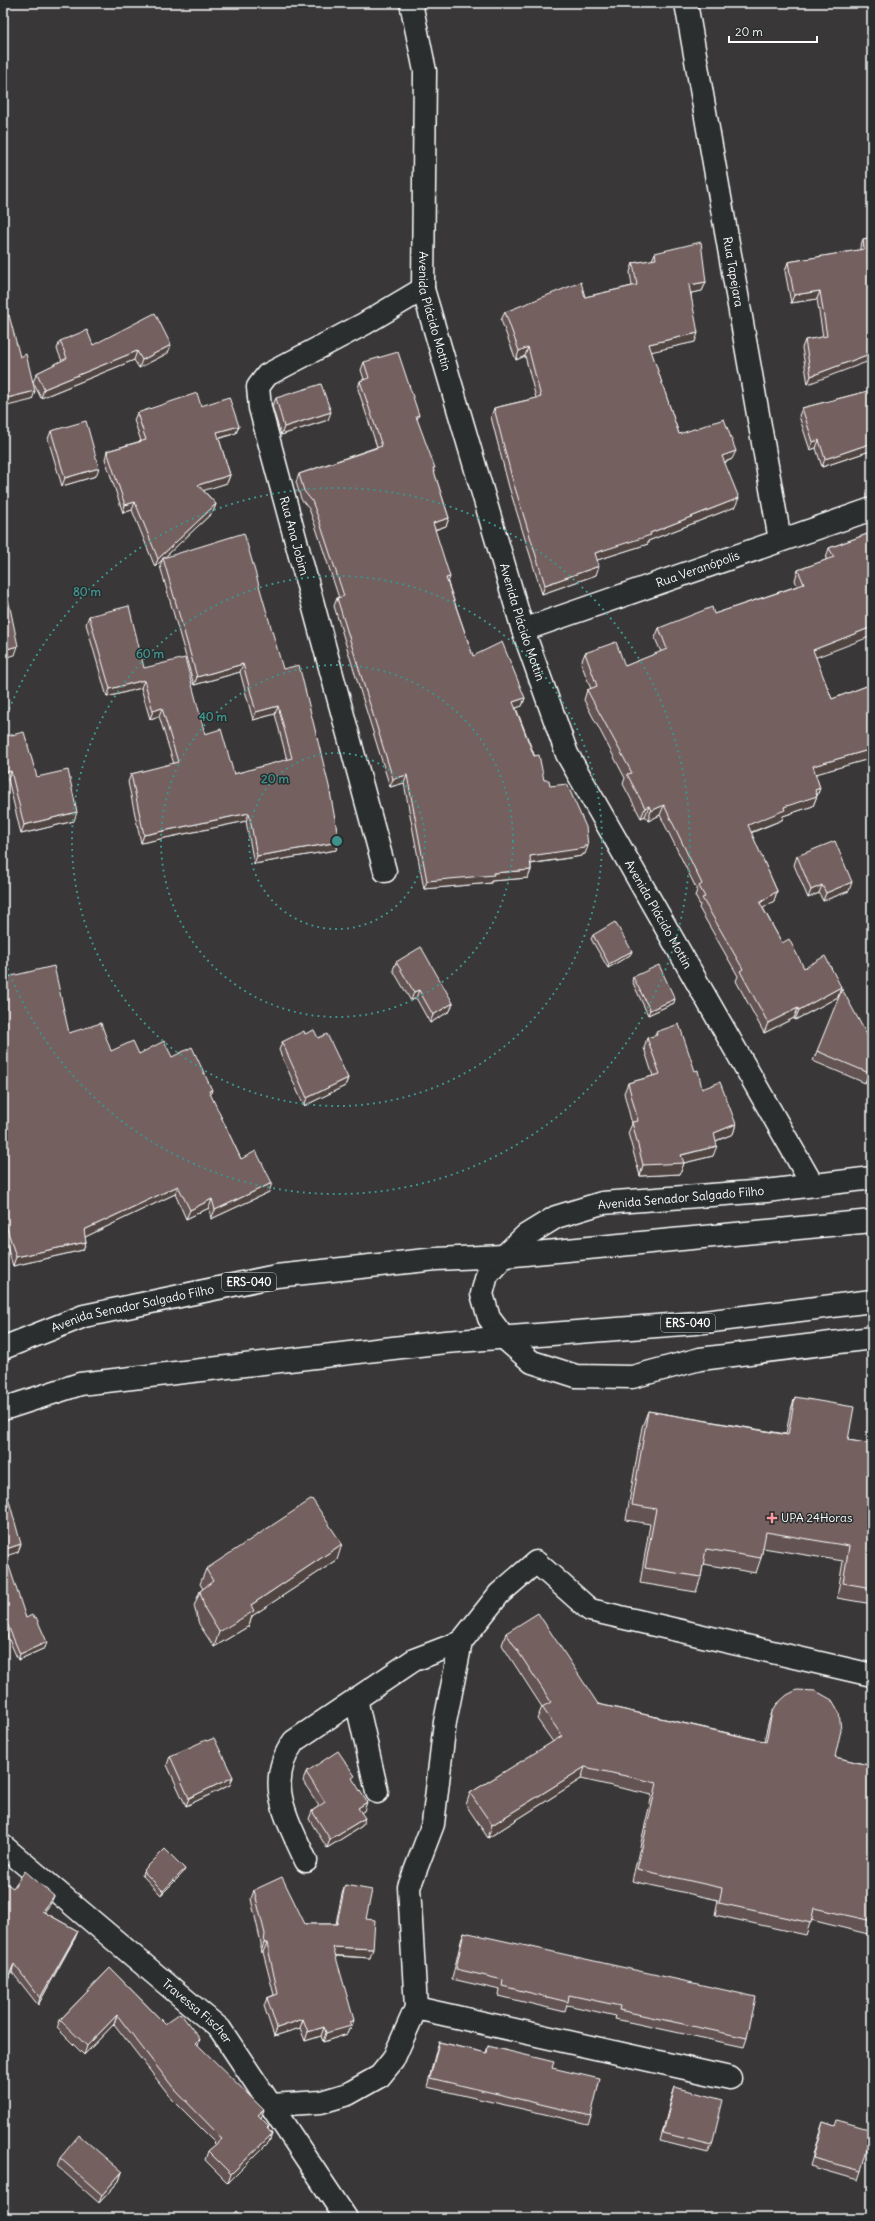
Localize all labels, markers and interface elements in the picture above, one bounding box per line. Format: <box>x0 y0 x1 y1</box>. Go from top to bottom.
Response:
scale bar <box>729 18 817 44</box>
text: 20 m <box>735 24 763 39</box>
street label: Rua Tapejara <box>720 236 747 308</box>
street label: Avenida Plácido Mottin <box>416 251 455 372</box>
street label: Rua Ana Jobim <box>277 495 312 578</box>
street label: Rua Veranópolis <box>654 547 741 590</box>
street label: Avenida Plácido Mottin <box>497 561 548 683</box>
text: 80 m <box>73 584 102 599</box>
text: 60 m <box>136 646 165 661</box>
text: 40 m <box>199 709 228 724</box>
text: 20 m <box>261 771 289 786</box>
centre of rings <box>330 834 344 848</box>
street label: Avenida Plácido Mottin <box>622 857 696 971</box>
street label: Avenida Senador Salgado Filho <box>597 1183 765 1212</box>
road number: ERS-040 <box>222 1273 276 1291</box>
street label: Avenida Senador Salgado Filho <box>49 1281 215 1335</box>
road number: ERS-040 <box>661 1314 715 1332</box>
place label: UPA 24Horas <box>781 1510 852 1525</box>
marker: UPA 24Horas <box>766 1512 778 1524</box>
street label: Travessa Fischer <box>159 1975 236 2046</box>

